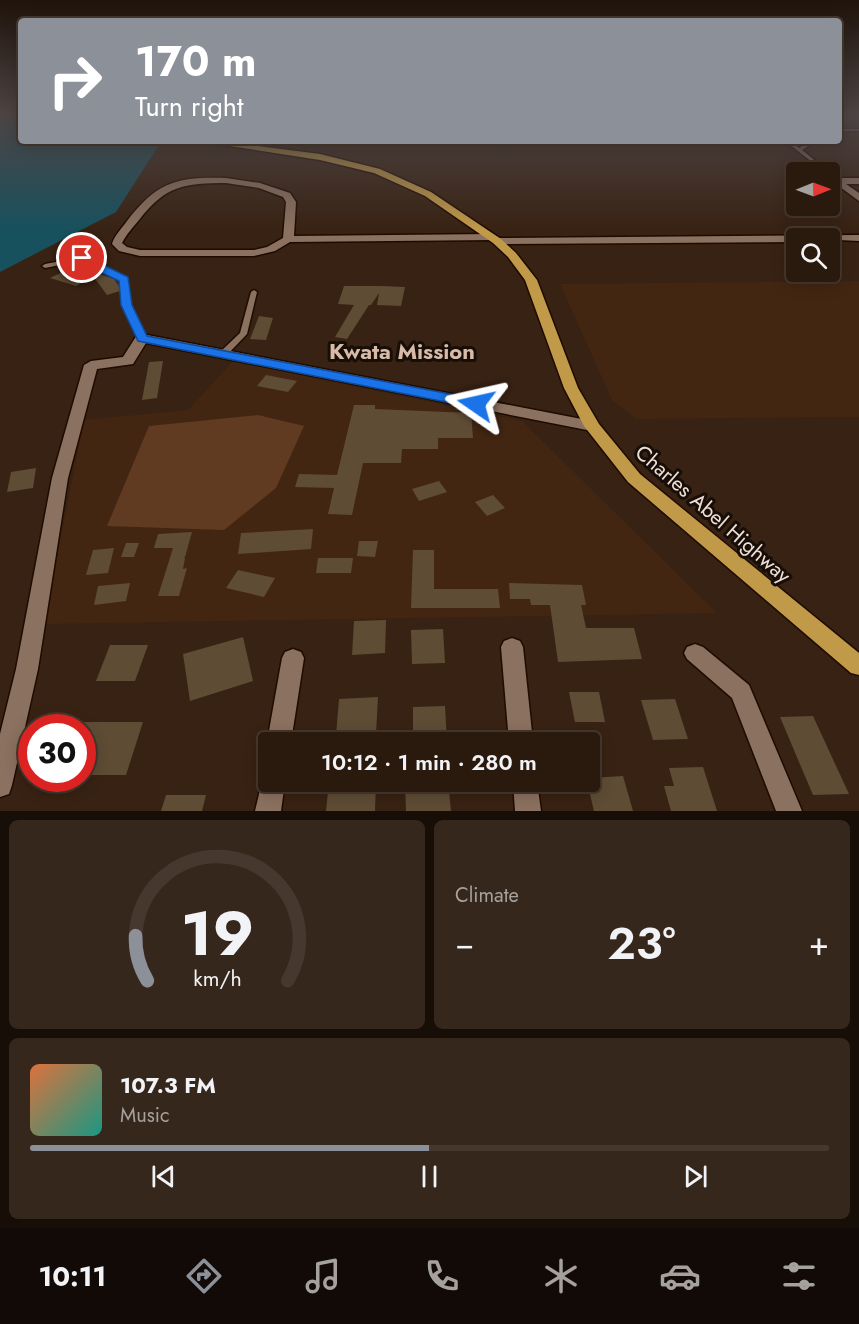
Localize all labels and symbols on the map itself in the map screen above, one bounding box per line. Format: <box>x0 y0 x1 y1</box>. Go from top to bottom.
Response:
north arrow <box>786 162 840 216</box>
pin <box>56 232 107 283</box>
district label: Kwata Mission <box>329 335 475 367</box>
position arrow <box>444 372 508 436</box>
street label: Charles Abel Highway <box>629 438 798 591</box>
speed limit sign: 30 <box>18 714 96 792</box>

